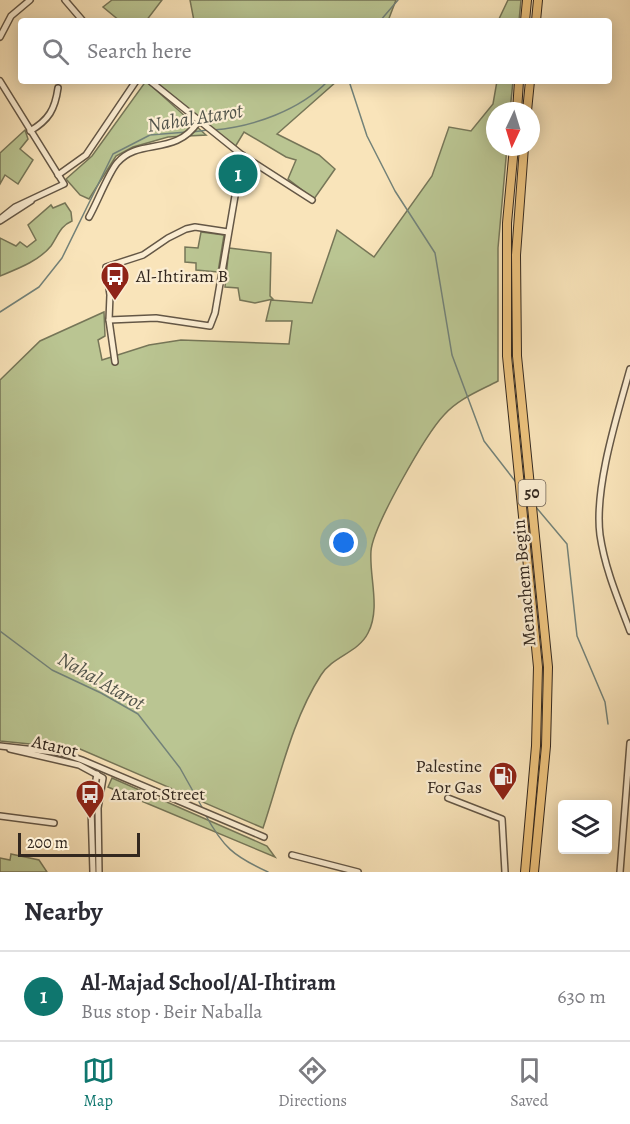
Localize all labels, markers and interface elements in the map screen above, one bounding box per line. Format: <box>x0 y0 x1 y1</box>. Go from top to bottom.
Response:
search box <box>18 18 612 84</box>
icon: search <box>39 35 72 68</box>
text: Search here <box>87 36 192 66</box>
water label: Nahal Atarot <box>145 97 246 139</box>
north arrow <box>486 102 540 156</box>
pin: 1 <box>218 152 258 196</box>
bus stop icon: Al-Ihtiram B <box>99 260 131 302</box>
place label: Al-Ihtiram B <box>135 264 228 288</box>
road number: 50 <box>518 480 546 506</box>
street label: Menachem Begin <box>506 518 542 648</box>
your location <box>329 528 358 557</box>
water label: Nahal Atarot <box>53 645 150 717</box>
street label: Atarot <box>29 729 80 763</box>
place label: Palestine For Gas <box>415 754 482 799</box>
fuel station icon: Palestine For Gas <box>487 760 519 802</box>
bus stop icon: Atarot Street <box>74 778 106 820</box>
place label: Atarot Street <box>110 782 205 806</box>
map controls <box>558 800 612 854</box>
button: layers <box>558 800 612 854</box>
scale bar <box>18 830 140 858</box>
text: 200 m <box>27 832 68 854</box>
text: Nearby <box>24 894 103 929</box>
text: Al-Majad School/Al-Ihtiram <box>81 968 336 998</box>
text: 1 <box>40 983 47 1010</box>
text: 630 m <box>557 983 606 1010</box>
text: Bus stop · Beir Naballa <box>81 998 263 1025</box>
tab: Map <box>82 1054 115 1112</box>
tab: Directions <box>278 1054 347 1112</box>
tab: Saved <box>510 1054 548 1112</box>

